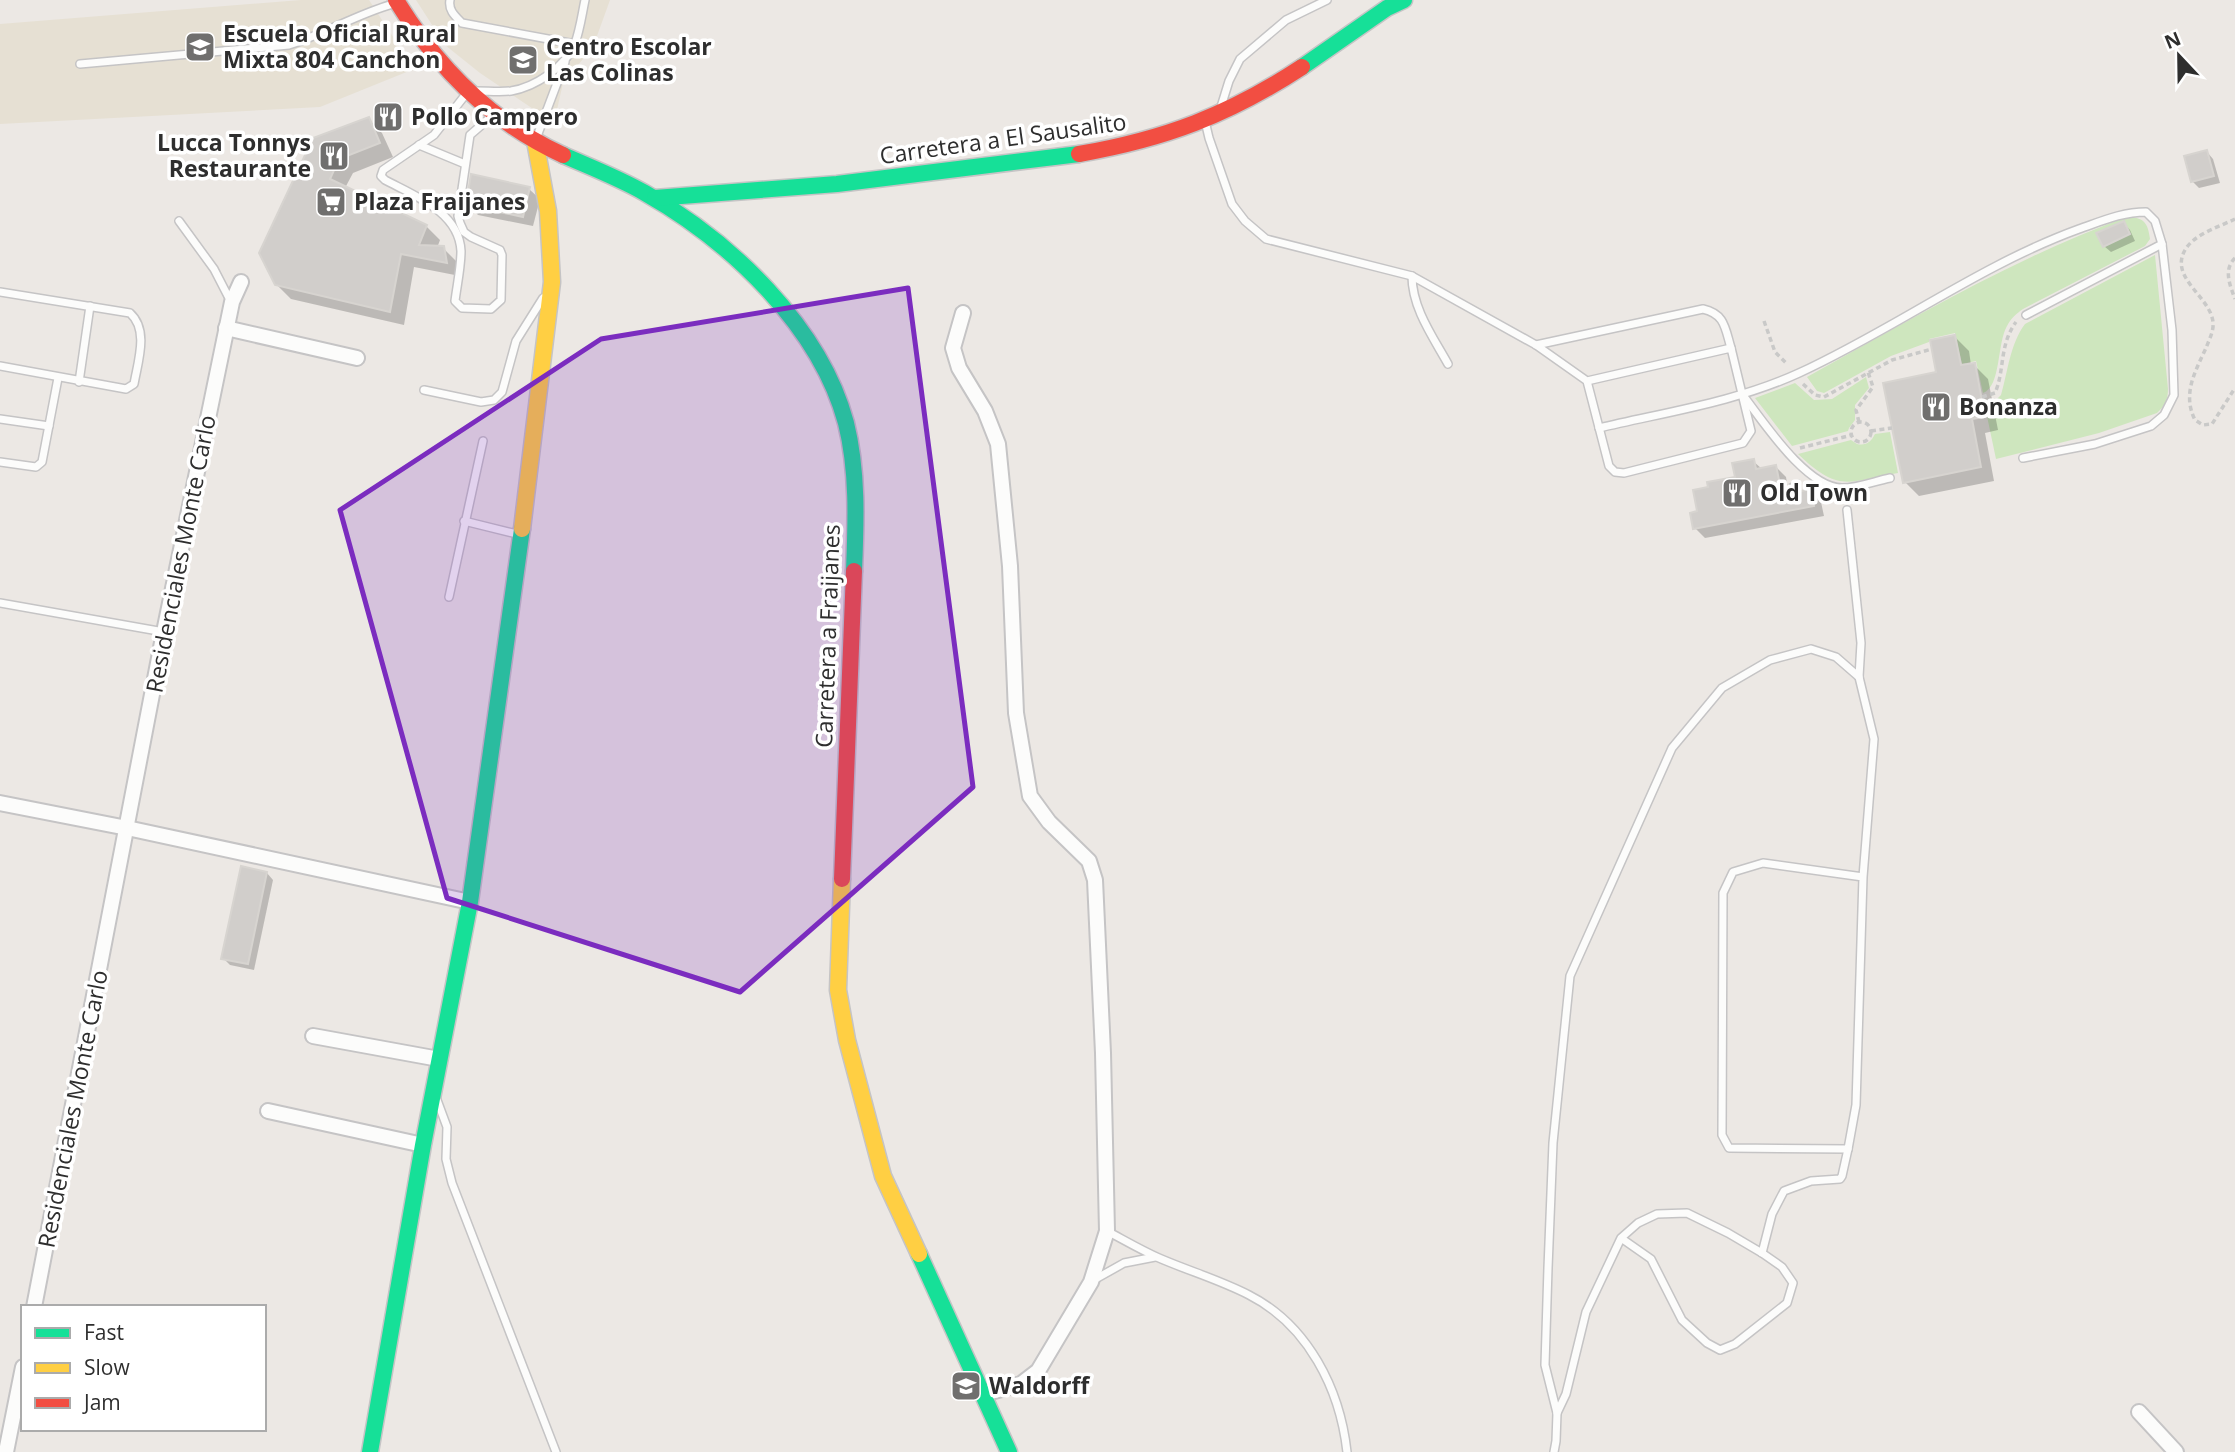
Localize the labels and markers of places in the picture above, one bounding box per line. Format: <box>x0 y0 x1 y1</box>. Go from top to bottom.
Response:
place label: Escuela Oficial Rural Mixta 804 Canchon <box>223 17 456 75</box>
school or university icon: Escuela Oficial Rural Mixta 804 Canchon <box>183 30 217 64</box>
place label: Centro Escolar Las Colinas <box>546 30 712 88</box>
school or university icon: Centro Escolar Las Colinas <box>506 43 540 77</box>
restaurant icon: Pollo Campero <box>371 100 405 134</box>
place label: Pollo Campero <box>411 100 578 132</box>
place label: Lucca Tonnys Restaurante <box>157 126 311 184</box>
restaurant icon: Lucca Tonnys Restaurante <box>317 139 351 173</box>
supermarket icon: Plaza Fraijanes <box>314 185 348 219</box>
place label: Plaza Fraijanes <box>354 185 525 217</box>
restaurant icon: Bonanza <box>1919 390 1953 424</box>
place label: Bonanza <box>1959 390 2058 422</box>
restaurant icon: Old Town <box>1720 476 1754 510</box>
place label: Old Town <box>1760 476 1868 508</box>
school or university icon: Waldorff <box>949 1369 983 1403</box>
place label: Waldorff <box>989 1369 1090 1401</box>

